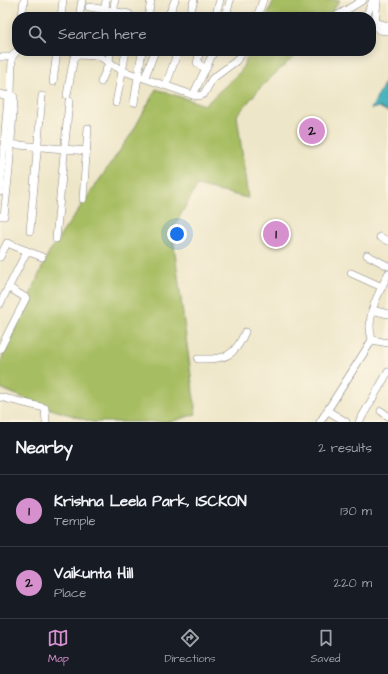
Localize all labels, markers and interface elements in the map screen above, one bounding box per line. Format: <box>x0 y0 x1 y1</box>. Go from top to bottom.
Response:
search box <box>12 12 376 56</box>
icon: search <box>26 23 48 45</box>
text: Search here <box>58 24 147 45</box>
pin: 2 <box>299 116 325 146</box>
pin: 1 <box>263 219 289 249</box>
your location <box>167 224 187 244</box>
text: Nearby <box>16 436 73 460</box>
text: 2 results <box>318 439 372 457</box>
text: Krishna Leela Park, ISCKON <box>54 491 247 512</box>
text: 1 <box>28 502 30 520</box>
text: 130 m <box>340 502 372 520</box>
text: Temple <box>54 512 96 530</box>
text: Vaikunta Hill <box>54 563 133 584</box>
text: 2 <box>25 574 33 592</box>
text: 220 m <box>334 574 372 592</box>
text: Place <box>54 584 86 602</box>
tab: Map <box>47 627 69 666</box>
tab: Directions <box>164 627 216 666</box>
tab: Saved <box>311 627 341 666</box>

